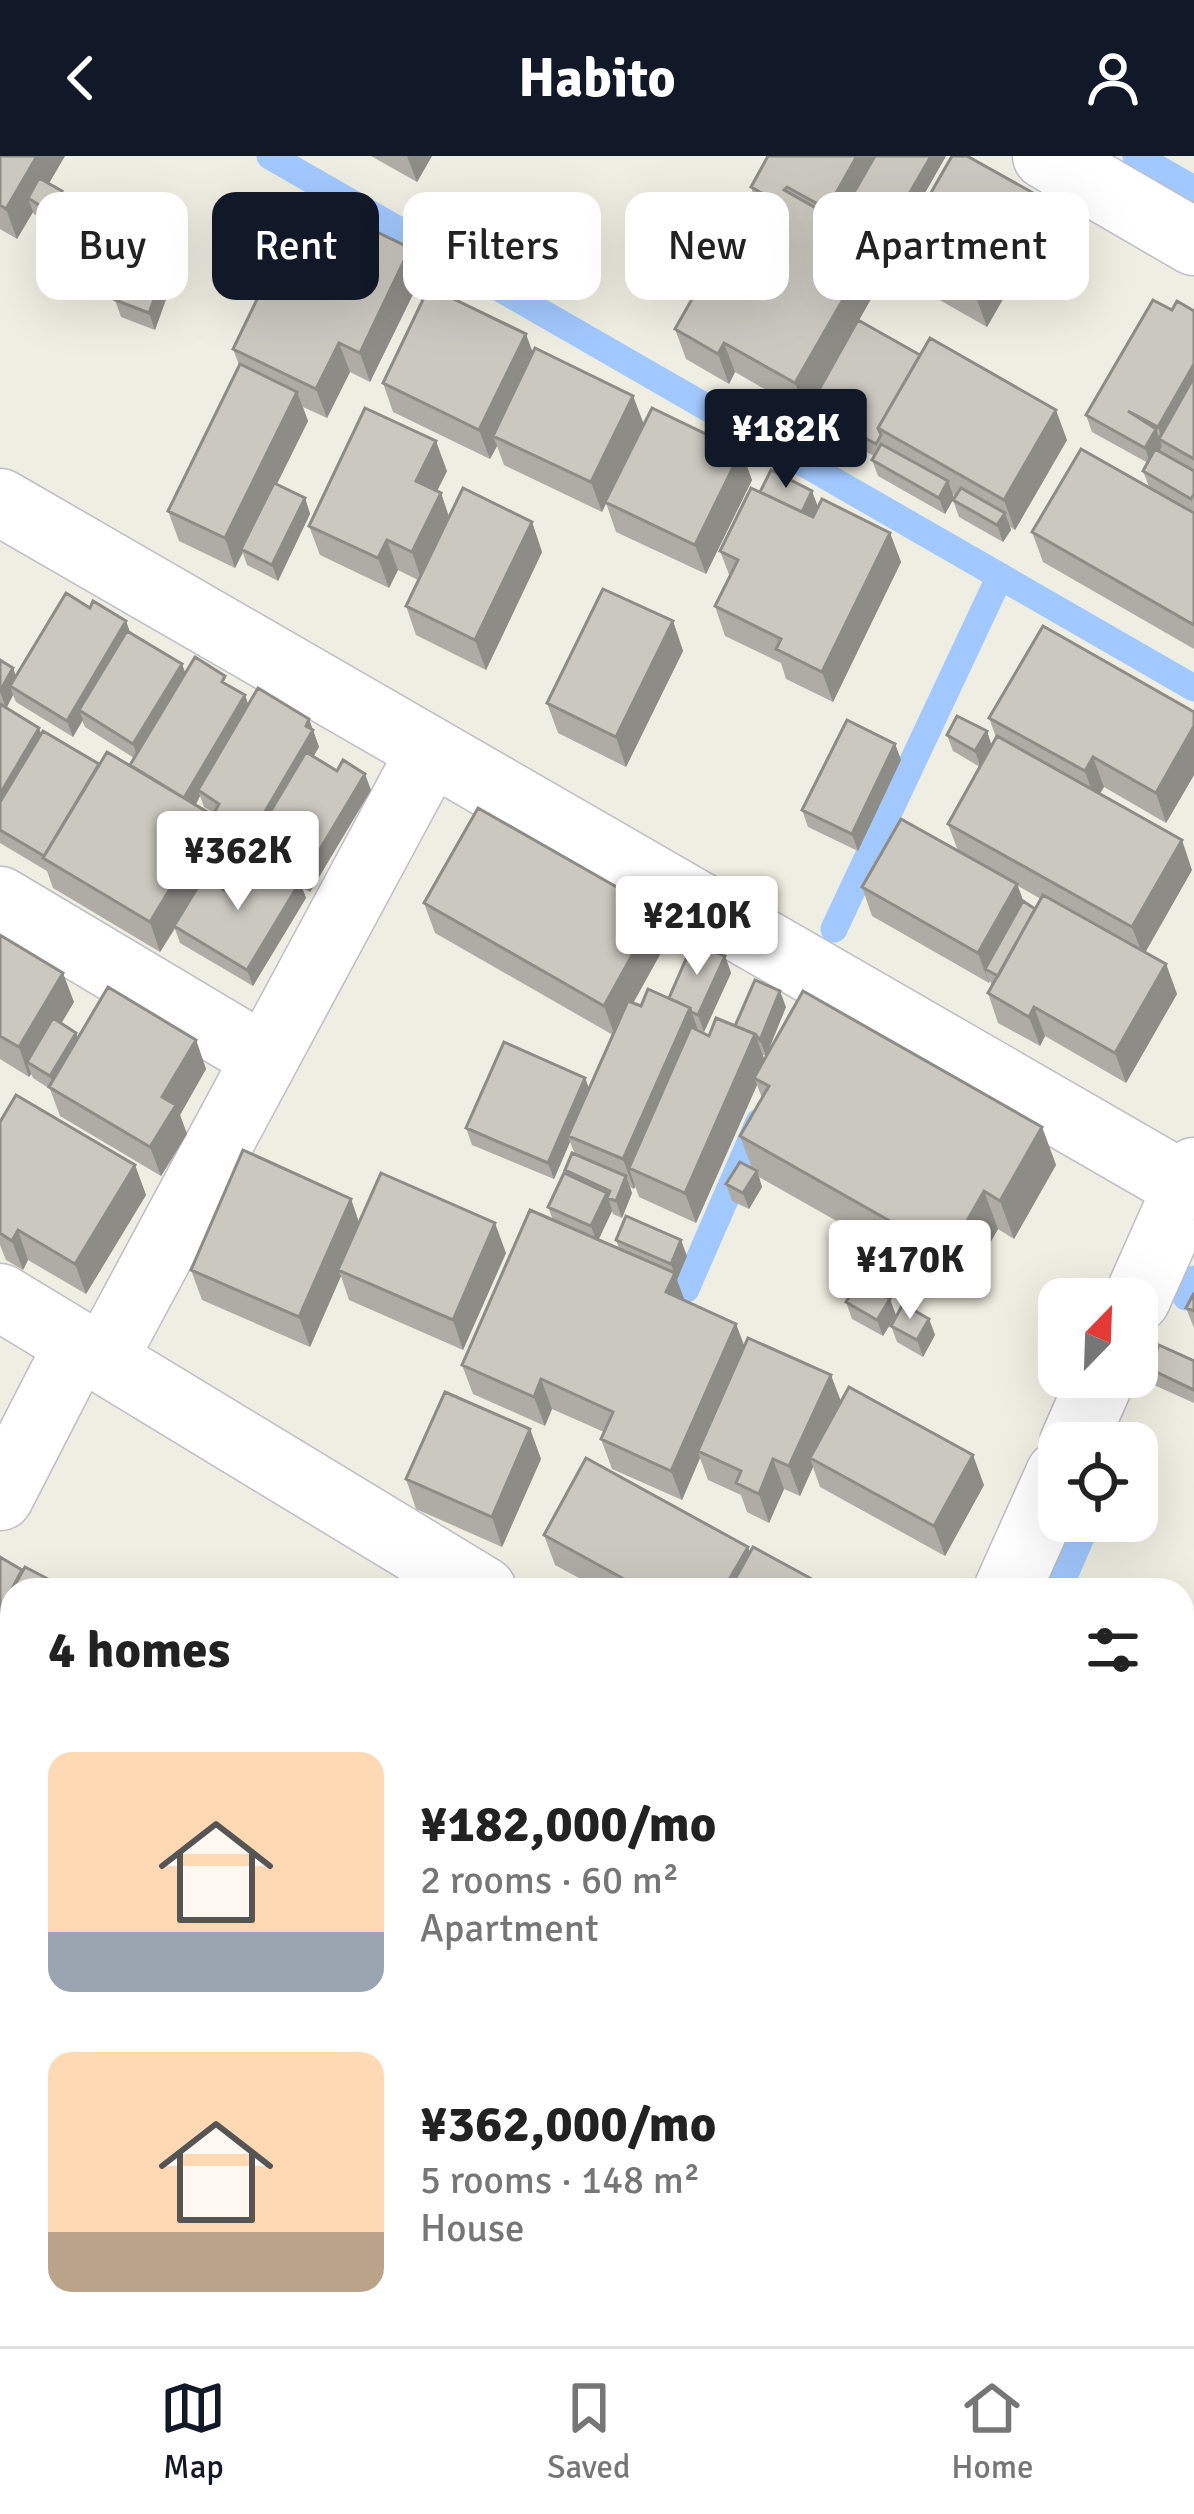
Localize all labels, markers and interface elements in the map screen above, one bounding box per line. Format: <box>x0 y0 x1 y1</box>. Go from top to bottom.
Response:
icon: back <box>48 45 114 111</box>
text: Habito <box>518 45 676 112</box>
icon: person <box>1080 45 1146 111</box>
chip: Buy <box>36 192 188 300</box>
chip: Rent <box>212 192 379 300</box>
chip: Filters <box>403 192 601 300</box>
chip: New <box>625 192 789 300</box>
chip: Apartment <box>813 192 1089 300</box>
pin: ¥182K <box>702 389 870 491</box>
text: ¥182K <box>732 404 840 452</box>
pin: ¥362K <box>154 811 322 913</box>
text: ¥362K <box>184 826 292 874</box>
pin: ¥210K <box>613 876 781 978</box>
text: ¥210K <box>643 891 751 939</box>
pin: ¥170K <box>826 1220 994 1322</box>
text: ¥170K <box>856 1235 964 1283</box>
north arrow <box>1038 1278 1158 1398</box>
map controls <box>1038 1278 1158 1542</box>
button: locate <box>1038 1422 1158 1542</box>
icon: filters <box>1080 1617 1146 1683</box>
text: 4 homes <box>48 1619 230 1682</box>
text: ¥182,000/mo <box>420 1793 716 1856</box>
icon: home <box>144 1800 288 1944</box>
text: 2 rooms · 60 m² <box>420 1856 679 1904</box>
text: Apartment <box>420 1904 599 1952</box>
text: ¥362,000/mo <box>420 2093 716 2156</box>
icon: home <box>144 2100 288 2244</box>
text: 5 rooms · 148 m² <box>420 2156 700 2204</box>
text: House <box>420 2204 525 2252</box>
tab: Map <box>160 2375 226 2488</box>
tab: Saved <box>547 2375 630 2488</box>
tab: Home <box>951 2375 1034 2488</box>

